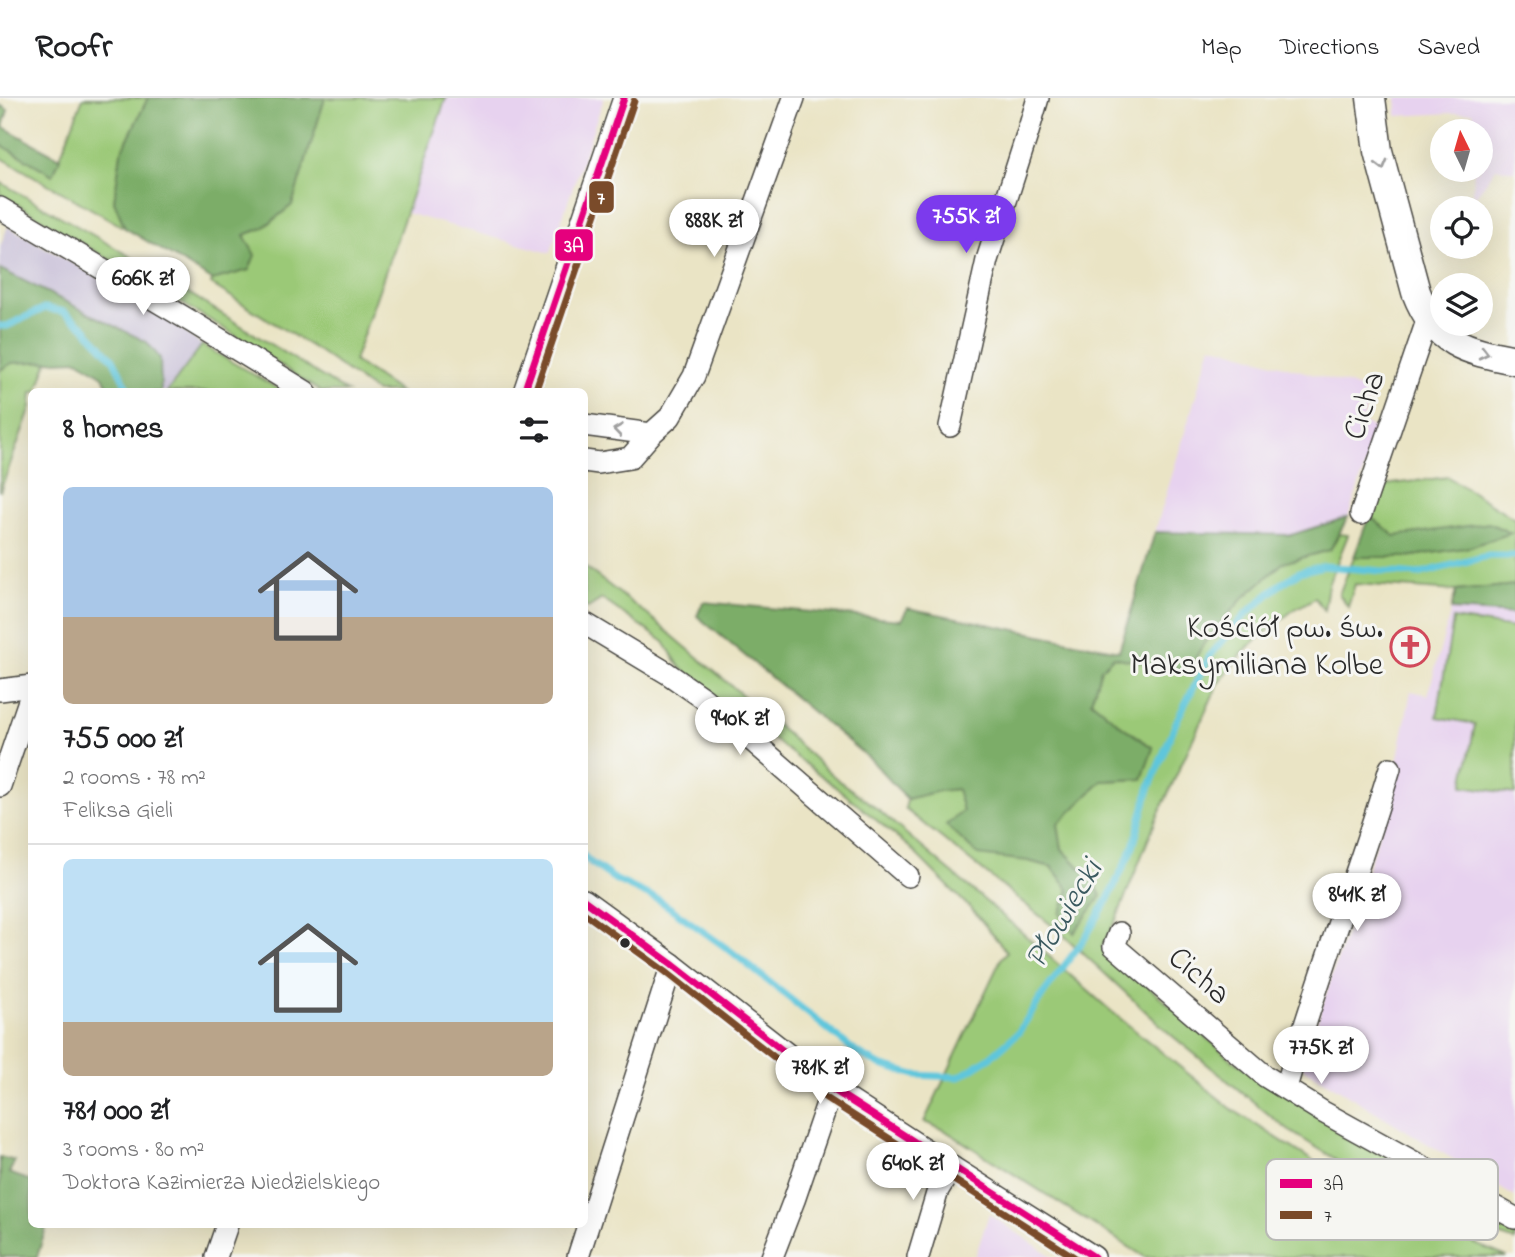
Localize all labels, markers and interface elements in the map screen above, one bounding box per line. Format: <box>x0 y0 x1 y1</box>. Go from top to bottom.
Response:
text: Roofr <box>35 24 112 72</box>
text: Map <box>1201 31 1242 66</box>
text: Directions <box>1280 31 1379 66</box>
text: Saved <box>1417 31 1480 66</box>
north arrow <box>1430 119 1493 182</box>
map controls <box>1430 119 1493 336</box>
one-way arrow <box>1374 159 1388 171</box>
line badge: 7 <box>588 180 615 214</box>
text: 7 <box>597 186 605 213</box>
pin: 755K zł <box>901 195 1031 255</box>
button: locate <box>1430 196 1493 259</box>
pin: 888K zł <box>649 200 779 259</box>
text: 755K zł <box>932 201 1000 234</box>
text: 888K zł <box>685 205 743 238</box>
line badge: 3A <box>554 228 594 262</box>
text: 3A <box>563 234 584 261</box>
pin: 606K zł <box>78 258 208 317</box>
text: 606K zł <box>112 263 174 296</box>
button: layers <box>1430 273 1493 336</box>
one-way arrow <box>1478 345 1490 359</box>
street label: Cicha <box>1332 365 1400 447</box>
text: 8 homes <box>63 408 164 452</box>
icon: filters <box>515 411 553 449</box>
one-way arrow <box>612 423 624 438</box>
icon: home <box>245 533 371 659</box>
place label: Kościół pw. św. Maksymiliana Kolbe <box>1130 606 1384 690</box>
church icon: Kościół pw. św. Maksymiliana Kolbe <box>1389 626 1431 668</box>
pin: 940K zł <box>675 698 805 757</box>
text: 940K zł <box>711 703 769 736</box>
text: 755 000 zł <box>63 718 183 762</box>
text: 2 rooms · 78 m² <box>63 762 206 795</box>
text: Feliksa Gieli <box>63 795 173 828</box>
water label: Płowiecki <box>1014 849 1118 978</box>
pin: 841K zł <box>1292 874 1422 933</box>
text: 841K zł <box>1328 879 1386 912</box>
icon: home <box>245 905 371 1031</box>
unlabelled marker <box>618 936 632 950</box>
street label: Cicha <box>1156 936 1240 1018</box>
pin: 775K zł <box>1256 1026 1386 1086</box>
text: 775K zł <box>1289 1032 1353 1065</box>
pin: 781K zł <box>755 1046 885 1106</box>
text: 781K zł <box>791 1052 849 1085</box>
text: 781 000 zł <box>63 1090 169 1134</box>
text: 3 rooms · 80 m² <box>63 1134 204 1167</box>
pin: 640K zł <box>848 1142 978 1202</box>
text: 640K zł <box>882 1148 944 1181</box>
legend <box>1266 1159 1498 1240</box>
text: Doktora Kazimierza Niedzielskiego <box>63 1167 380 1200</box>
text: 3A <box>1324 1172 1344 1199</box>
text: 7 <box>1324 1204 1332 1231</box>

